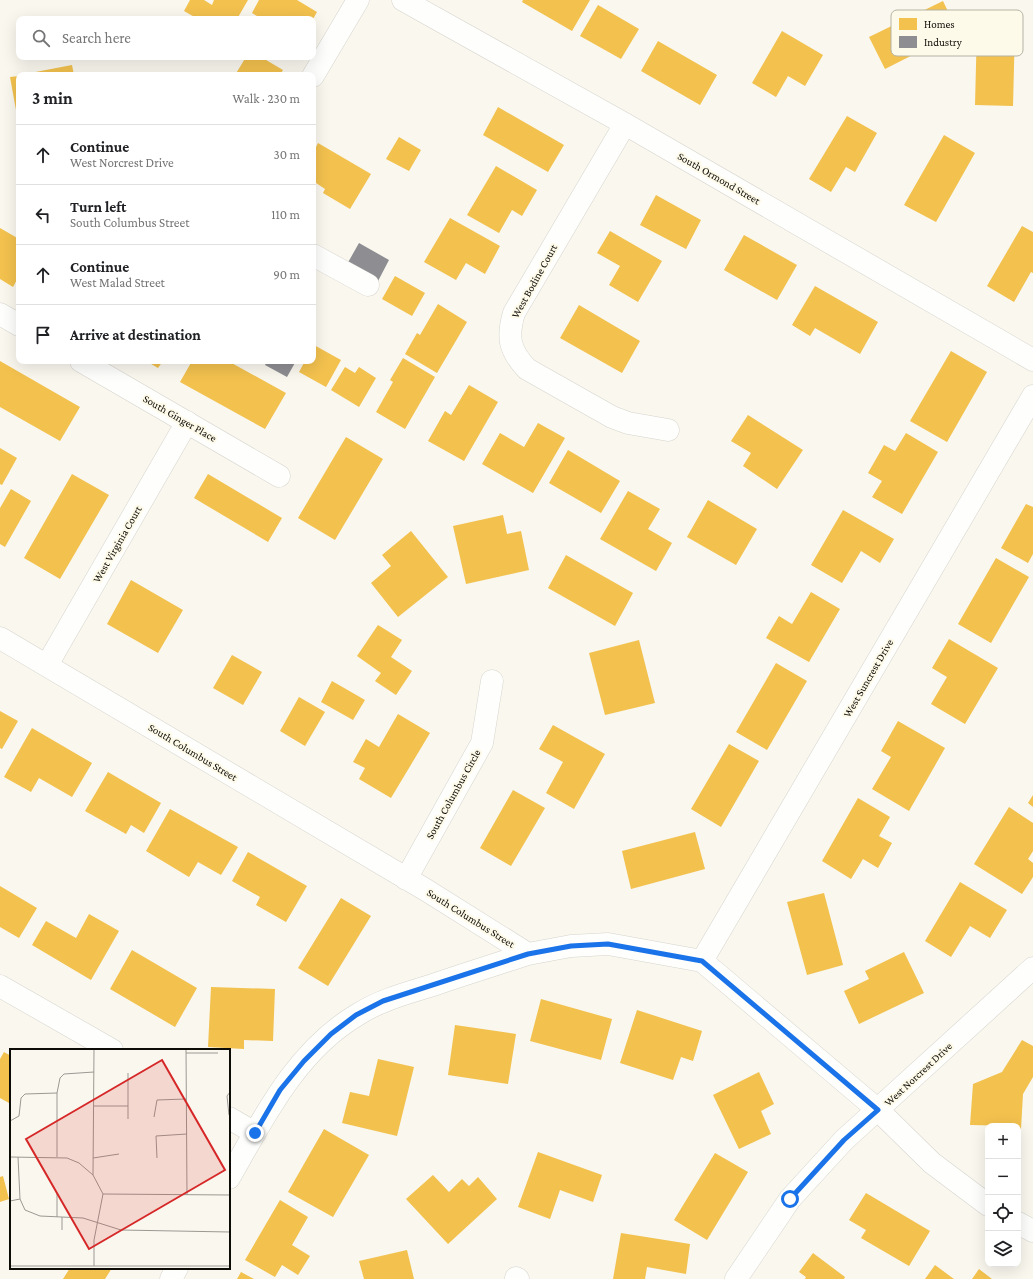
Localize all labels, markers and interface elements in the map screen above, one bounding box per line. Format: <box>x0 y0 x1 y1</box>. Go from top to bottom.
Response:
legend <box>891 10 1023 56</box>
search box <box>16 16 316 60</box>
text: Homes <box>924 18 955 30</box>
icon: search <box>30 27 52 49</box>
text: Search here <box>62 30 131 46</box>
text: Industry <box>924 36 963 49</box>
text: 3 min <box>32 89 73 108</box>
text: Walk · 230 m <box>232 91 300 106</box>
text: Continue <box>70 139 129 155</box>
icon: ahead <box>32 144 54 166</box>
text: 30 m <box>274 147 300 162</box>
street label: South Ormond Street <box>676 150 763 207</box>
text: West Norcrest Drive <box>70 155 174 170</box>
text: Turn left <box>70 199 126 215</box>
icon: left <box>32 204 54 226</box>
text: 110 m <box>271 207 300 222</box>
text: South Columbus Street <box>70 215 190 230</box>
street label: West Bodine Court <box>509 242 559 320</box>
text: Continue <box>70 259 129 275</box>
icon: ahead <box>32 264 54 286</box>
text: 90 m <box>273 267 300 282</box>
text: West Malad Street <box>70 275 165 290</box>
icon: arrive <box>32 324 54 346</box>
text: Arrive at destination <box>70 327 201 343</box>
street label: South Ginger Place <box>141 392 219 445</box>
street label: West Virginia Court <box>90 503 145 585</box>
street label: West Suncrest Drive <box>841 637 895 719</box>
street label: South Columbus Street <box>147 721 240 783</box>
street label: South Columbus Circle <box>423 747 483 841</box>
street label: South Columbus Street <box>425 886 517 950</box>
street label: West Norcrest Drive <box>882 1040 954 1108</box>
inset map <box>10 1049 230 1269</box>
map controls <box>985 1123 1021 1267</box>
button: + <box>985 1123 1021 1159</box>
route end <box>246 1124 264 1142</box>
button: − <box>985 1159 1021 1195</box>
route start <box>781 1190 799 1208</box>
button: locate <box>985 1195 1021 1231</box>
button: layers <box>985 1231 1021 1267</box>

